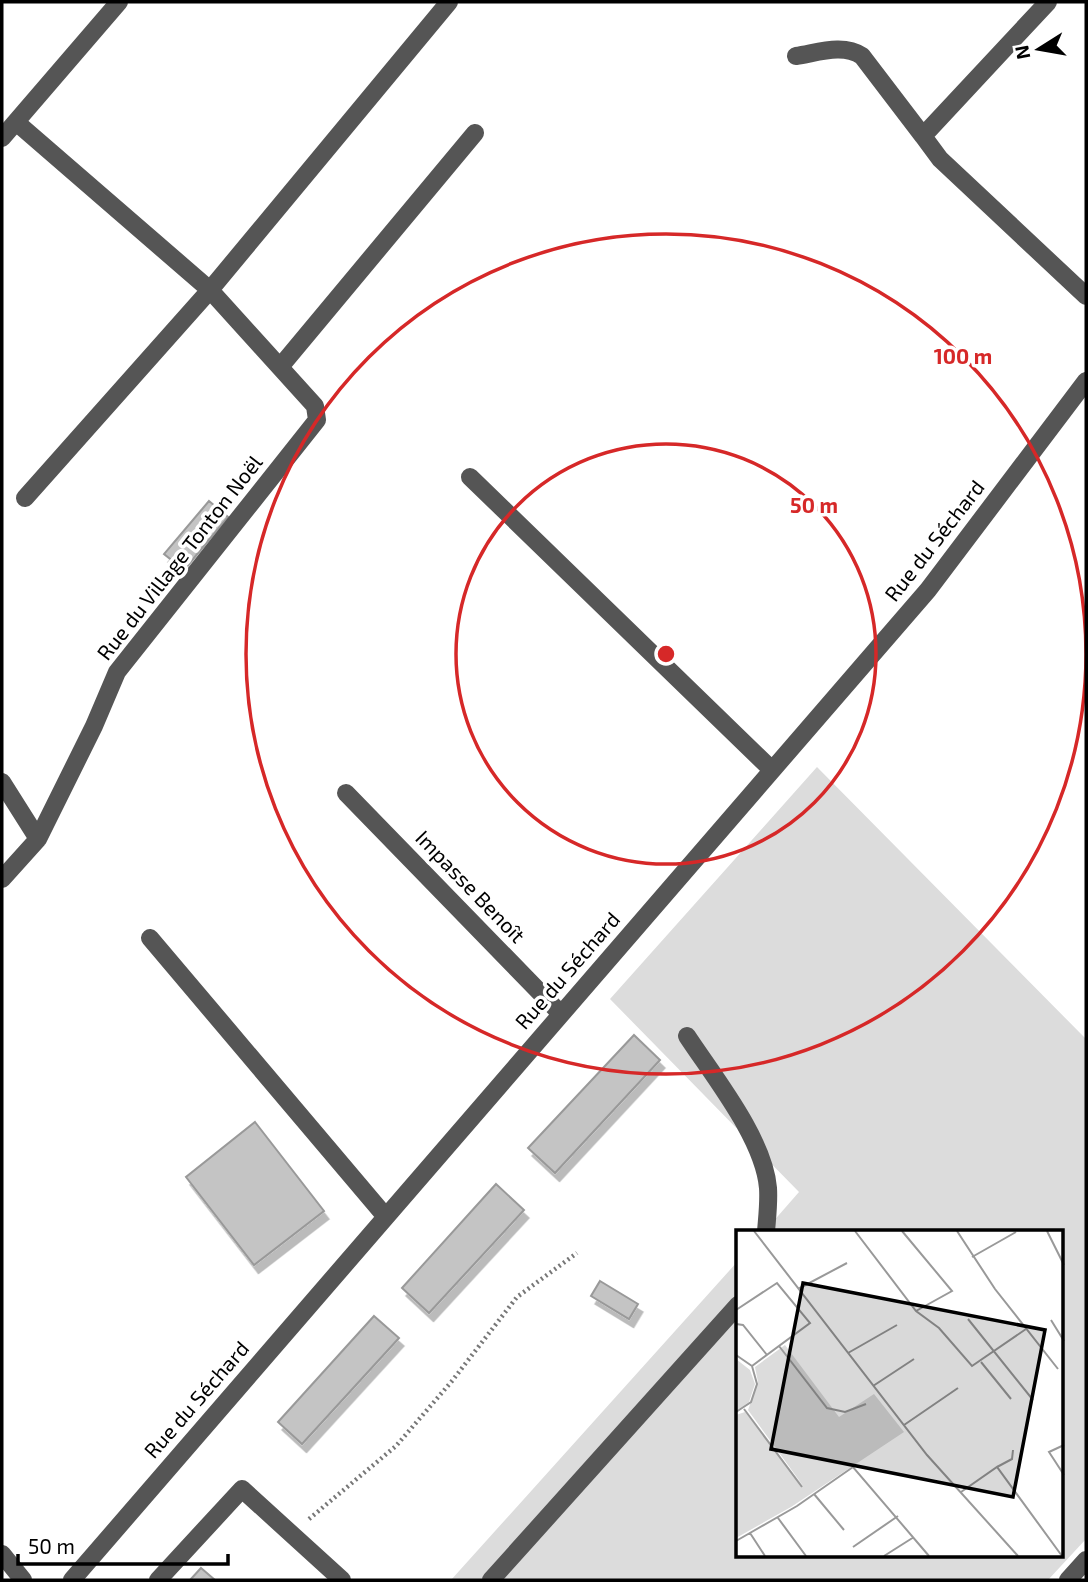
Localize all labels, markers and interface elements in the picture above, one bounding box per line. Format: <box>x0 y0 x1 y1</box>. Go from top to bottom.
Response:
north arrow <box>1004 14 1074 84</box>
text: N <box>1009 43 1034 61</box>
text: 100 m <box>934 343 992 368</box>
street label: Rue du Village Tonton Noël <box>91 449 267 665</box>
street label: Rue du Séchard <box>879 474 989 606</box>
text: 50 m <box>790 492 838 517</box>
centre of rings <box>654 642 678 666</box>
street label: Impasse Benoît <box>411 825 531 947</box>
street label: Rue du Séchard <box>509 906 624 1034</box>
inset map <box>736 1230 1064 1558</box>
street label: Rue du Séchard <box>138 1335 253 1463</box>
scale bar <box>18 1522 228 1566</box>
text: 50 m <box>28 1533 75 1558</box>

